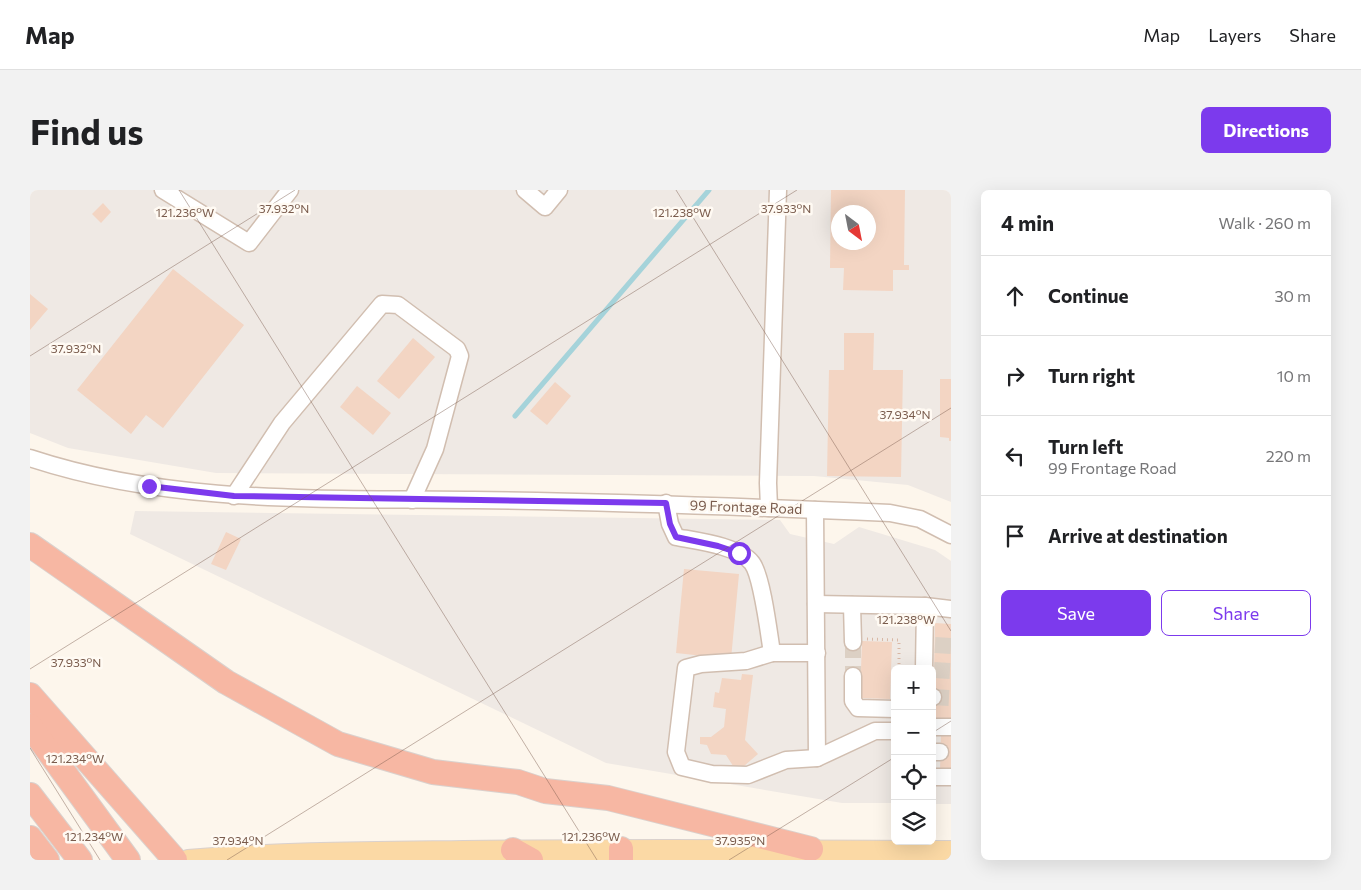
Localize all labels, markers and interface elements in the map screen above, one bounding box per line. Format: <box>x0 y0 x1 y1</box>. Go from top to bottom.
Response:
text: Map <box>25 20 75 49</box>
text: Map <box>1143 24 1180 46</box>
text: Layers <box>1208 24 1261 46</box>
text: Share <box>1289 24 1336 46</box>
button: Directions <box>1201 107 1331 153</box>
text: Find us <box>30 109 144 152</box>
text: 37.932°N <box>259 201 309 215</box>
text: 37.933°N <box>761 201 811 215</box>
text: 121.236°W <box>156 205 214 219</box>
text: 121.238°W <box>653 205 711 219</box>
north arrow <box>831 205 876 250</box>
text: 4 min <box>1001 210 1054 235</box>
text: Walk · 260 m <box>1219 213 1311 232</box>
icon: ahead <box>1001 282 1029 310</box>
text: Continue <box>1048 284 1128 307</box>
text: 30 m <box>1274 286 1311 305</box>
text: 37.932°N <box>51 341 101 355</box>
icon: right <box>1001 362 1029 390</box>
text: Turn right <box>1048 364 1135 387</box>
text: 10 m <box>1277 366 1311 385</box>
text: 37.934°N <box>880 407 930 421</box>
text: Turn left <box>1048 435 1123 458</box>
icon: left <box>1001 442 1029 470</box>
text: 220 m <box>1266 446 1311 465</box>
text: 99 Frontage Road <box>1048 458 1177 477</box>
route end <box>138 475 161 498</box>
street label: 99 Frontage Road <box>689 496 803 517</box>
icon: arrive <box>1001 522 1029 550</box>
text: Arrive at destination <box>1048 524 1228 547</box>
route start <box>728 542 751 565</box>
button: Save <box>1001 590 1151 636</box>
button: Share <box>1161 590 1311 636</box>
text: 121.238°W <box>877 612 935 626</box>
text: 37.933°N <box>51 655 101 669</box>
map controls <box>891 665 936 845</box>
button: + <box>891 665 936 710</box>
button: − <box>891 710 936 755</box>
text: 121.234°W <box>46 751 104 765</box>
button: locate <box>891 755 936 800</box>
button: layers <box>891 800 936 845</box>
text: 121.234°W <box>65 829 123 843</box>
text: 121.236°W <box>562 829 620 843</box>
text: 37.934°N <box>213 833 263 847</box>
text: 37.935°N <box>715 833 765 847</box>

